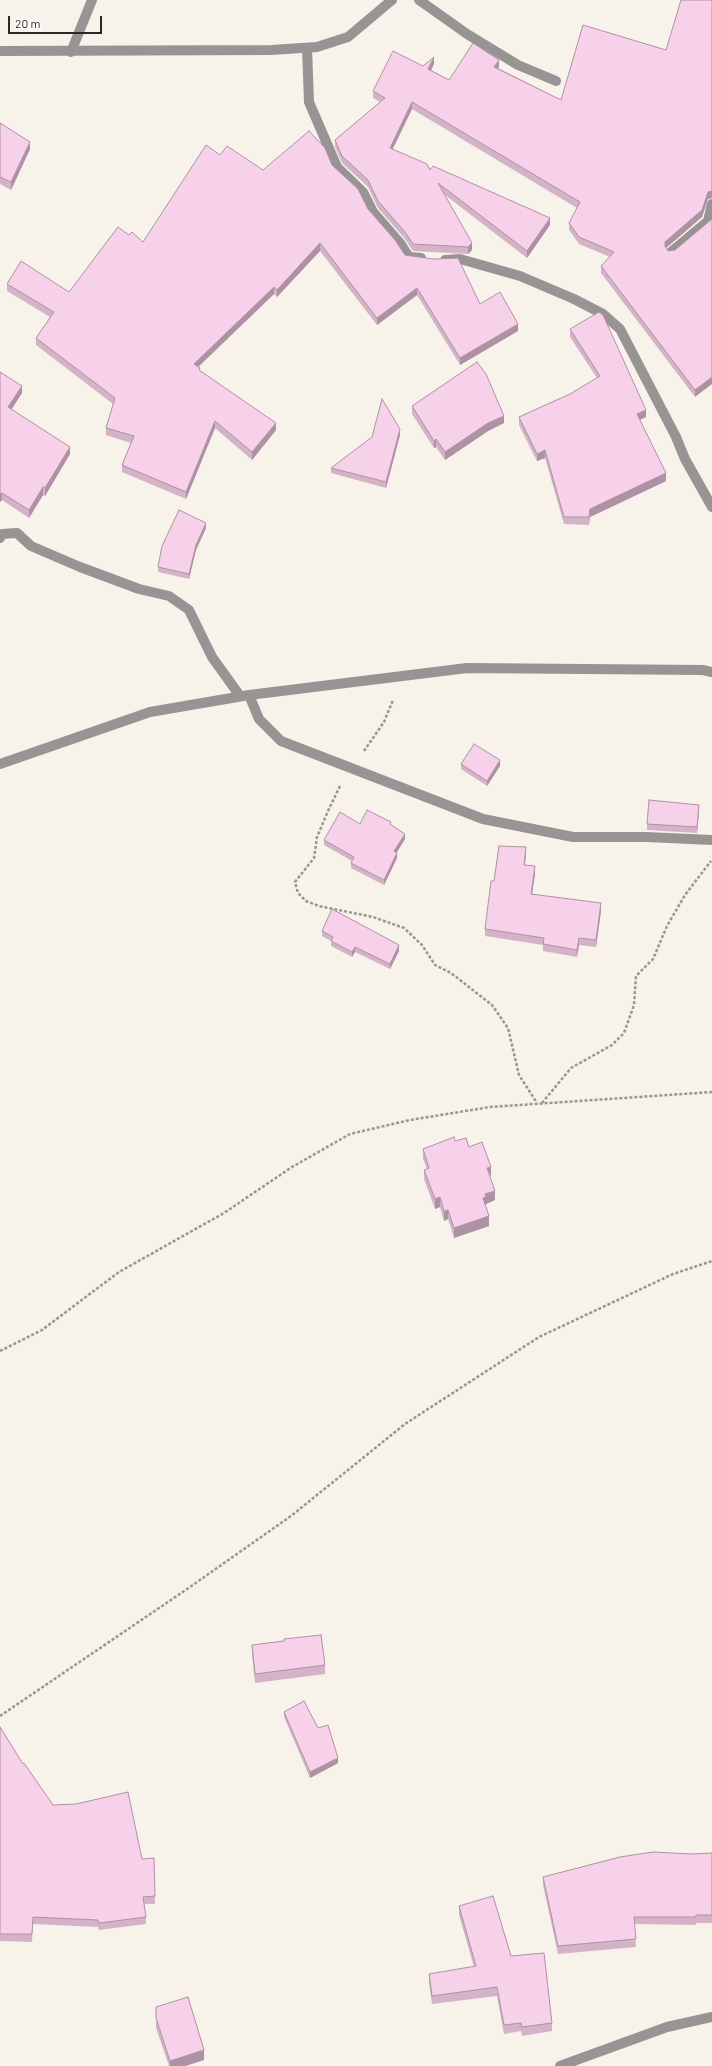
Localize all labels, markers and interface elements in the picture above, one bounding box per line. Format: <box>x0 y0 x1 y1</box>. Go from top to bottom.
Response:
scale bar <box>10 8 104 34</box>
text: 20 m <box>15 16 41 30</box>

